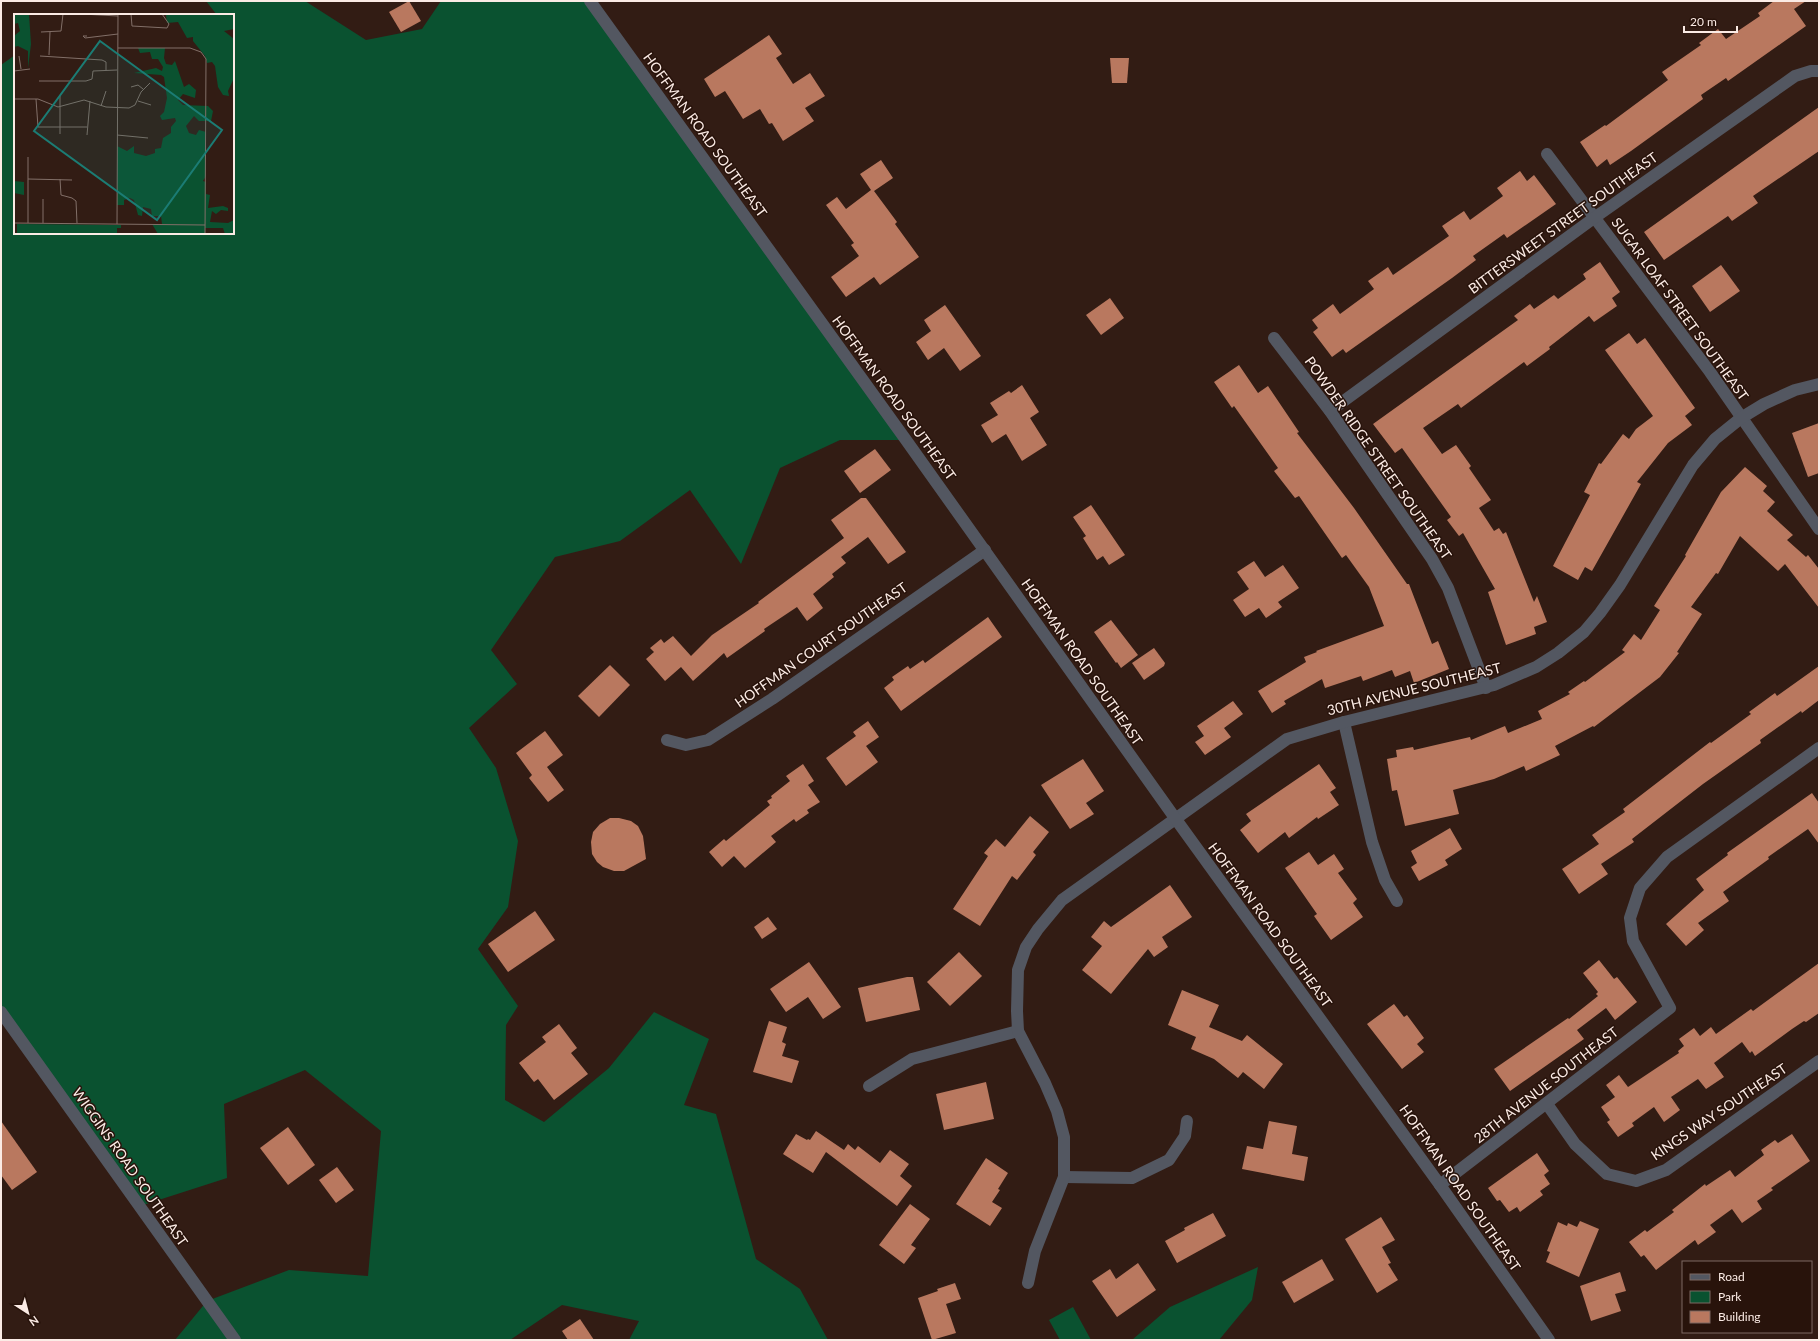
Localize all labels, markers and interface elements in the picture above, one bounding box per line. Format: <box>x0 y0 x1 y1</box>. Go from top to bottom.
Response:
scale bar <box>1684 8 1737 34</box>
inset map <box>14 14 234 234</box>
text: 20 m <box>1690 14 1717 29</box>
street label: HOFFMAN ROAD SOUTHEAST <box>640 49 771 221</box>
street label: BITTERSWEET STREET SOUTHEAST <box>1465 148 1661 297</box>
street label: SUGAR LOAF STREET SOUTHEAST <box>1608 214 1753 404</box>
street label: HOFFMAN ROAD SOUTHEAST <box>829 312 960 484</box>
street label: POWDER RIDGE STREET SOUTHEAST <box>1301 353 1456 563</box>
street label: HOFFMAN ROAD SOUTHEAST <box>1018 575 1147 749</box>
street label: HOFFMAN COURT SOUTHEAST <box>731 578 911 711</box>
street label: 30TH AVENUE SOUTHEAST <box>1325 658 1503 718</box>
street label: HOFFMAN ROAD SOUTHEAST <box>1205 839 1336 1011</box>
street label: 28TH AVENUE SOUTHEAST <box>1470 1022 1622 1146</box>
street label: KINGS WAY SOUTHEAST <box>1647 1059 1791 1164</box>
street label: WIGGINS ROAD SOUTHEAST <box>69 1084 192 1250</box>
street label: HOFFMAN ROAD SOUTHEAST <box>1396 1101 1525 1275</box>
legend <box>1682 1261 1812 1333</box>
text: Road <box>1718 1269 1745 1284</box>
text: Park <box>1718 1289 1742 1304</box>
north arrow <box>8 1293 48 1333</box>
text: Building <box>1718 1309 1761 1324</box>
text: N <box>27 1314 41 1329</box>

